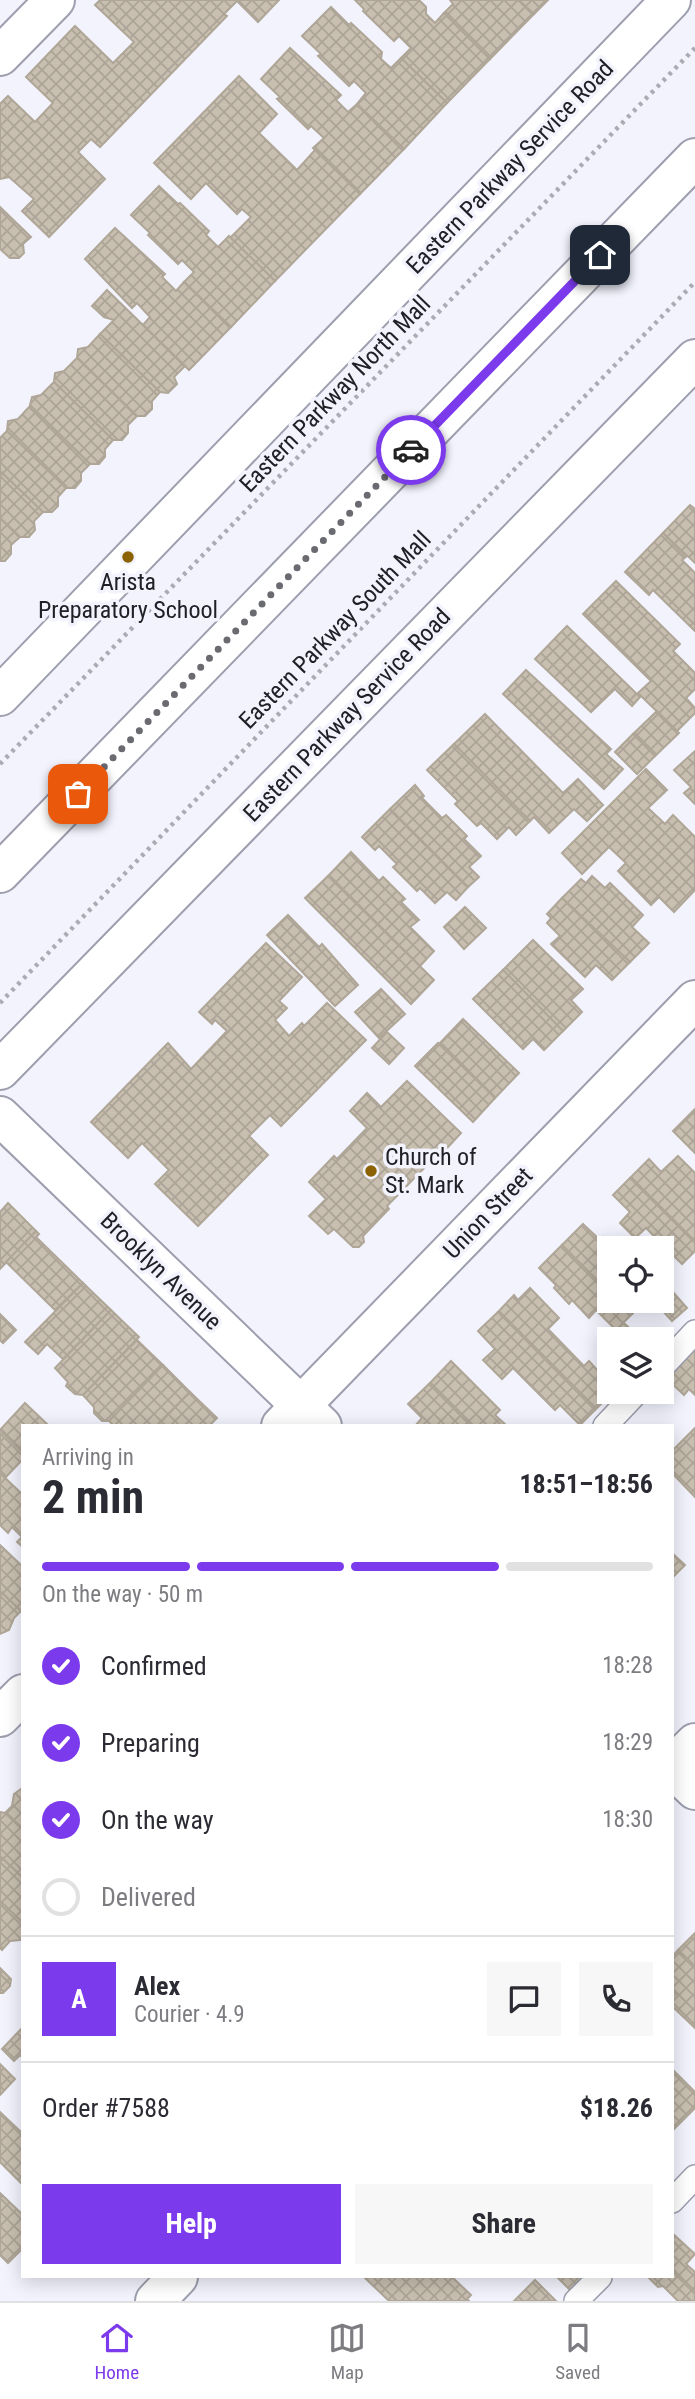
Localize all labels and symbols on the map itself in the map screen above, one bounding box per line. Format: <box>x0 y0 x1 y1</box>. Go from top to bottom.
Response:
street label: Eastern Parkway Service Road <box>401 55 619 279</box>
pin <box>570 225 630 285</box>
street label: Eastern Parkway North Mall <box>234 290 436 498</box>
courier <box>376 415 446 485</box>
street label: Eastern Parkway South Mall <box>233 526 437 734</box>
marker: Arista Preparatory School <box>120 549 136 565</box>
place label: Arista Preparatory School <box>38 568 218 624</box>
street label: Eastern Parkway Service Road <box>238 603 456 827</box>
pin <box>48 764 108 824</box>
place label: Church of St. Mark <box>385 1143 477 1199</box>
street label: Union Street <box>438 1162 538 1264</box>
marker: Church of St. Mark <box>363 1163 379 1179</box>
street label: Brooklyn Avenue <box>95 1206 227 1336</box>

